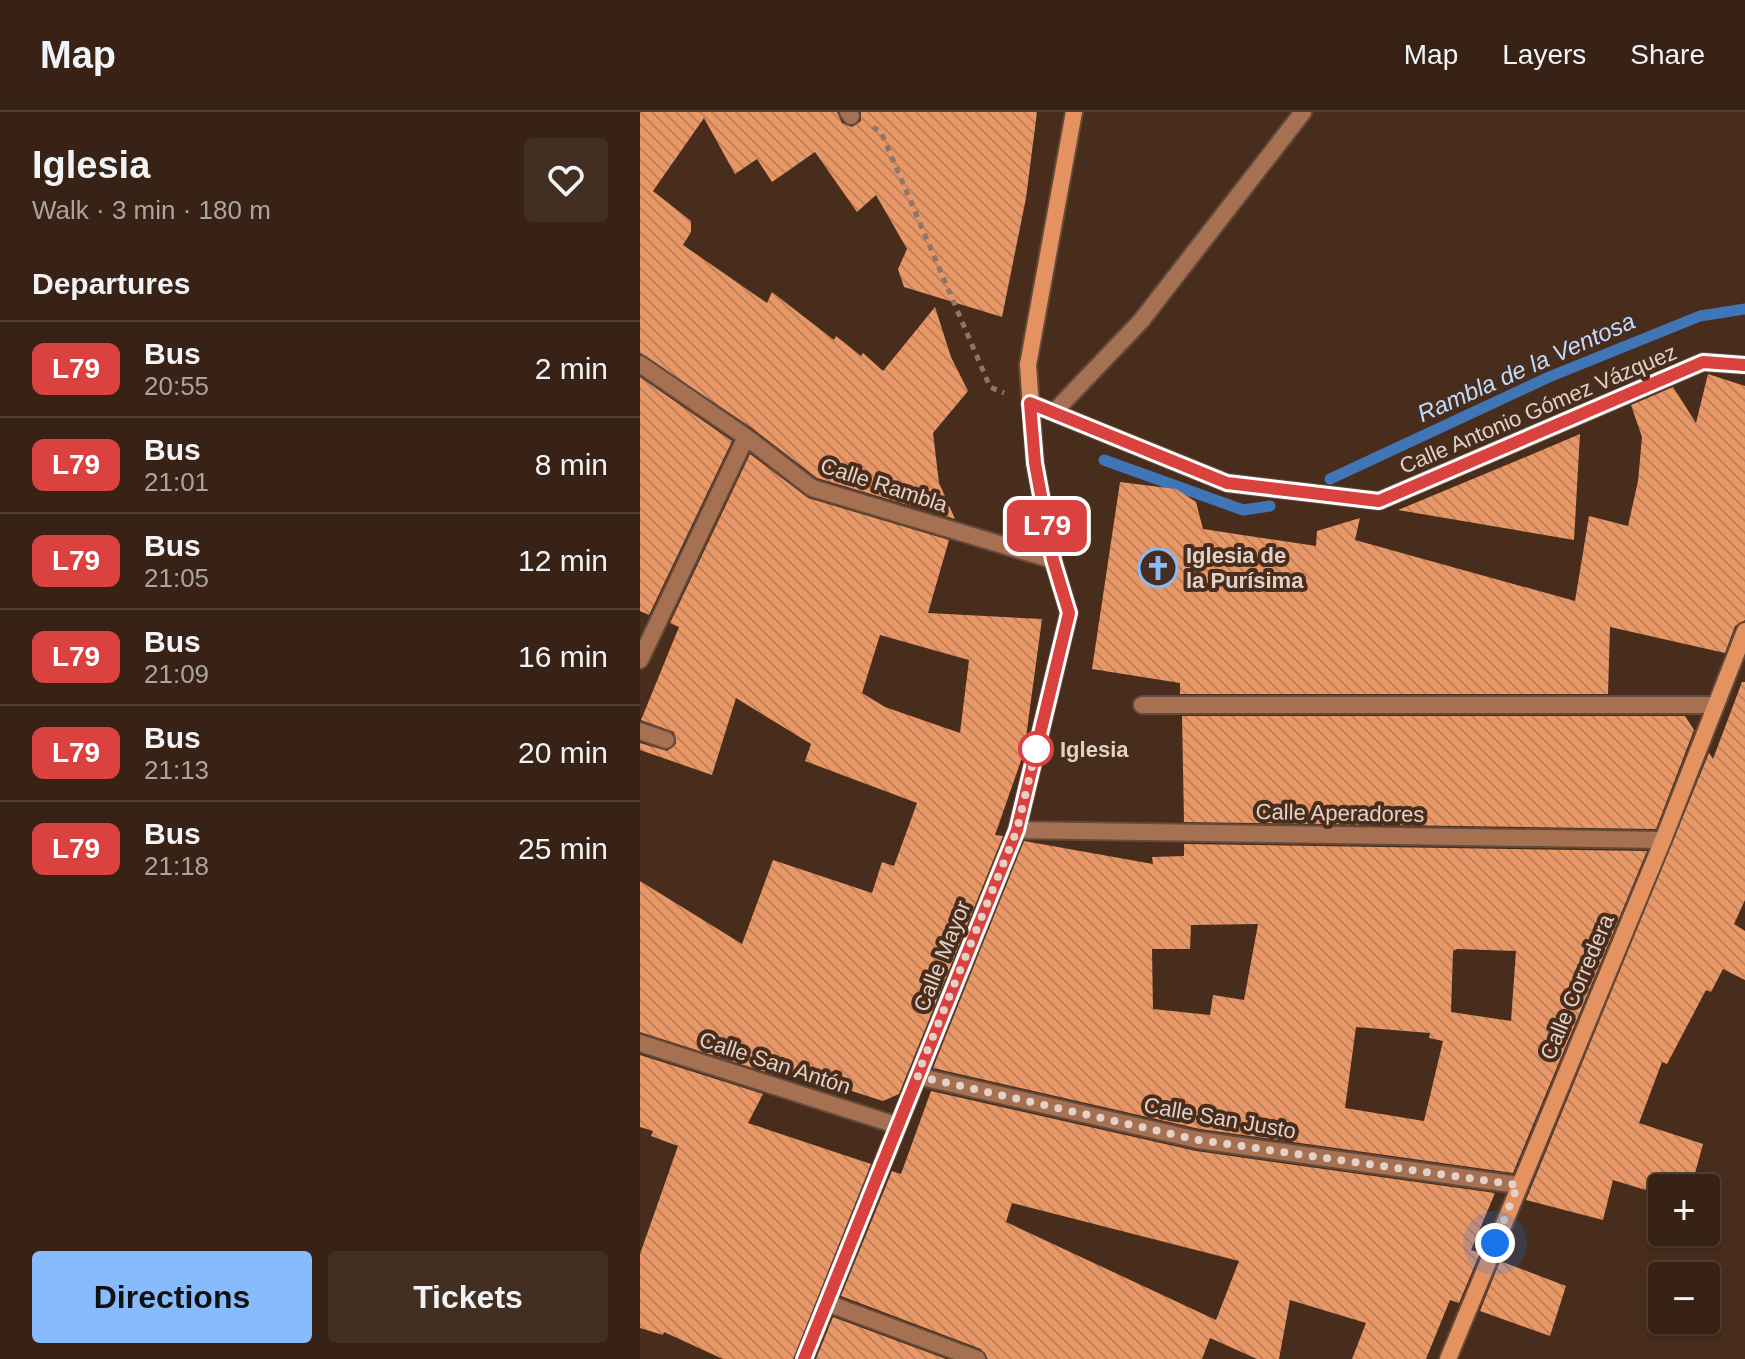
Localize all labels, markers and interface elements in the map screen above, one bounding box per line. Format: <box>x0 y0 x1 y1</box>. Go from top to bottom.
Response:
text: Map <box>40 34 116 76</box>
text: Map <box>1404 39 1458 70</box>
text: Layers <box>1502 39 1586 70</box>
text: Share <box>1630 39 1705 70</box>
button: heart <box>524 138 608 222</box>
text: Iglesia <box>32 144 150 186</box>
text: Walk · 3 min · 180 m <box>32 195 271 225</box>
text: Departures <box>32 267 190 300</box>
water label: Rambla de la Ventosa <box>1413 307 1639 427</box>
text: Bus <box>144 337 201 370</box>
street label: Calle Antonio Gómez Vázquez <box>1396 339 1680 479</box>
text: 2 min <box>535 352 608 385</box>
text: L79 <box>52 353 100 384</box>
text: 20:55 <box>144 371 209 401</box>
text: Bus <box>144 433 201 466</box>
text: 8 min <box>535 448 608 481</box>
text: L79 <box>52 449 100 480</box>
street label: Calle Rambla <box>817 453 951 518</box>
text: 21:01 <box>144 467 209 497</box>
line badge: L79 <box>1001 500 1093 552</box>
text: L79 <box>1023 510 1071 541</box>
text: Bus <box>144 529 201 562</box>
place label: Iglesia de la Purísima <box>1186 543 1304 593</box>
text: 12 min <box>518 544 608 577</box>
text: L79 <box>52 545 100 576</box>
church icon: Iglesia de la Purísima <box>1137 547 1179 589</box>
text: 21:05 <box>144 563 209 593</box>
text: Bus <box>144 625 201 658</box>
text: 16 min <box>518 640 608 673</box>
text: L79 <box>52 641 100 672</box>
text: 21:09 <box>144 659 209 689</box>
text: Bus <box>144 721 201 754</box>
marker: Iglesia <box>1019 732 1053 766</box>
text: 20 min <box>518 736 608 769</box>
text: L79 <box>52 737 100 768</box>
place label: Iglesia <box>1060 737 1129 762</box>
text: 21:13 <box>144 755 209 785</box>
street label: Calle Aperadores <box>1255 799 1425 827</box>
text: Bus <box>144 817 201 850</box>
text: 25 min <box>518 832 608 865</box>
text: L79 <box>52 833 100 864</box>
text: 21:18 <box>144 851 209 881</box>
street label: Calle Mayor <box>908 897 976 1015</box>
street label: Calle Corredera <box>1535 910 1619 1063</box>
street label: Calle San Antón <box>696 1027 854 1099</box>
street label: Calle San Justo <box>1142 1092 1298 1144</box>
map controls <box>1648 1174 1720 1334</box>
button: + <box>1648 1174 1720 1246</box>
your location <box>1475 1223 1515 1263</box>
button: Directions <box>32 1251 312 1343</box>
button: Tickets <box>328 1251 608 1343</box>
button: − <box>1648 1262 1720 1334</box>

